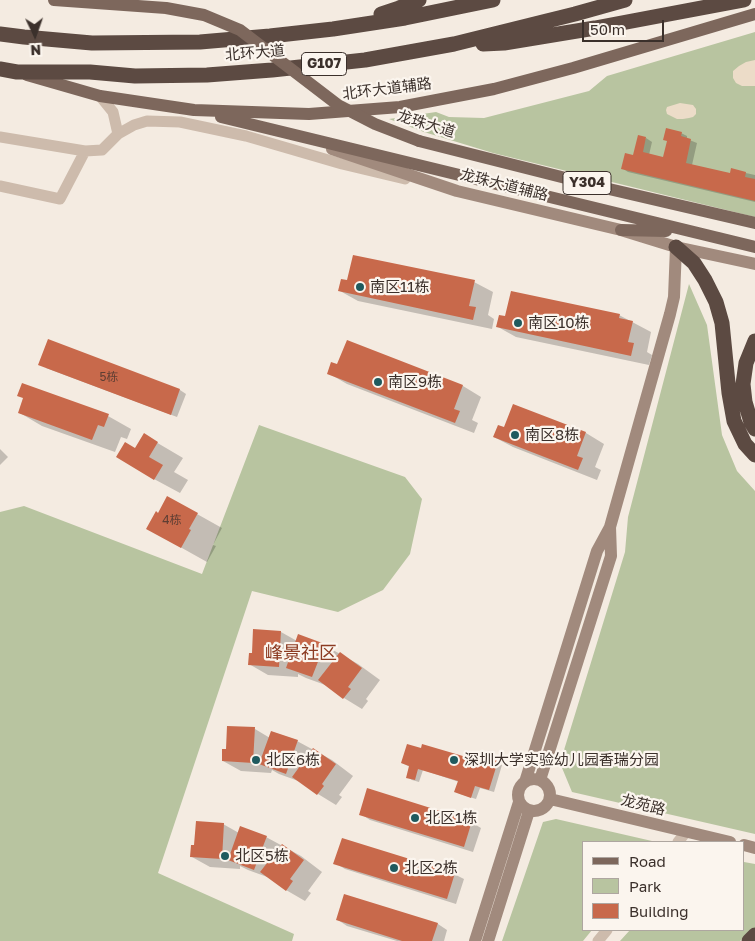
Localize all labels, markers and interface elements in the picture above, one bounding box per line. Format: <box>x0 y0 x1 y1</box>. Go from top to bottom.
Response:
north arrow <box>10 10 60 60</box>
scale bar <box>585 10 668 42</box>
text: 50 m <box>590 20 625 38</box>
street label: 北环大道 <box>224 41 286 65</box>
text: N <box>30 42 42 59</box>
road number: G107 <box>302 52 346 76</box>
street label: 北环大道辅路 <box>341 75 433 103</box>
street label: 龙珠大道 <box>395 107 457 141</box>
street label: 龙珠大道辅路 <box>458 165 550 205</box>
road number: Y304 <box>563 172 611 194</box>
place label: 南区11栋 <box>370 278 430 296</box>
marker: 南区11栋 <box>354 281 366 293</box>
place label: 南区10栋 <box>528 314 590 332</box>
marker: 南区10栋 <box>512 317 524 329</box>
house number: 5栋 <box>100 370 118 384</box>
place label: 南区9栋 <box>388 373 442 391</box>
marker: 南区9栋 <box>372 376 384 388</box>
place label: 南区8栋 <box>525 426 579 444</box>
marker: 南区8栋 <box>509 429 521 441</box>
house number: 4栋 <box>162 513 182 527</box>
district label: 峰景社区 <box>265 642 337 664</box>
place label: 北区6栋 <box>266 751 320 769</box>
place label: 深圳大学实验幼儿园香瑞分园 <box>464 751 659 769</box>
marker: 北区6栋 <box>250 754 262 766</box>
marker: 深圳大学实验幼儿园香瑞分园 <box>448 754 460 766</box>
street label: 龙苑路 <box>619 791 667 819</box>
place label: 北区1栋 <box>425 809 477 827</box>
marker: 北区1栋 <box>409 812 421 824</box>
legend <box>582 841 745 931</box>
place label: 北区5栋 <box>235 847 289 865</box>
marker: 北区5栋 <box>219 850 231 862</box>
text: Road <box>629 852 666 870</box>
place label: 北区2栋 <box>404 859 458 877</box>
marker: 北区2栋 <box>388 862 400 874</box>
text: Park <box>629 877 661 895</box>
text: Building <box>629 902 689 920</box>

